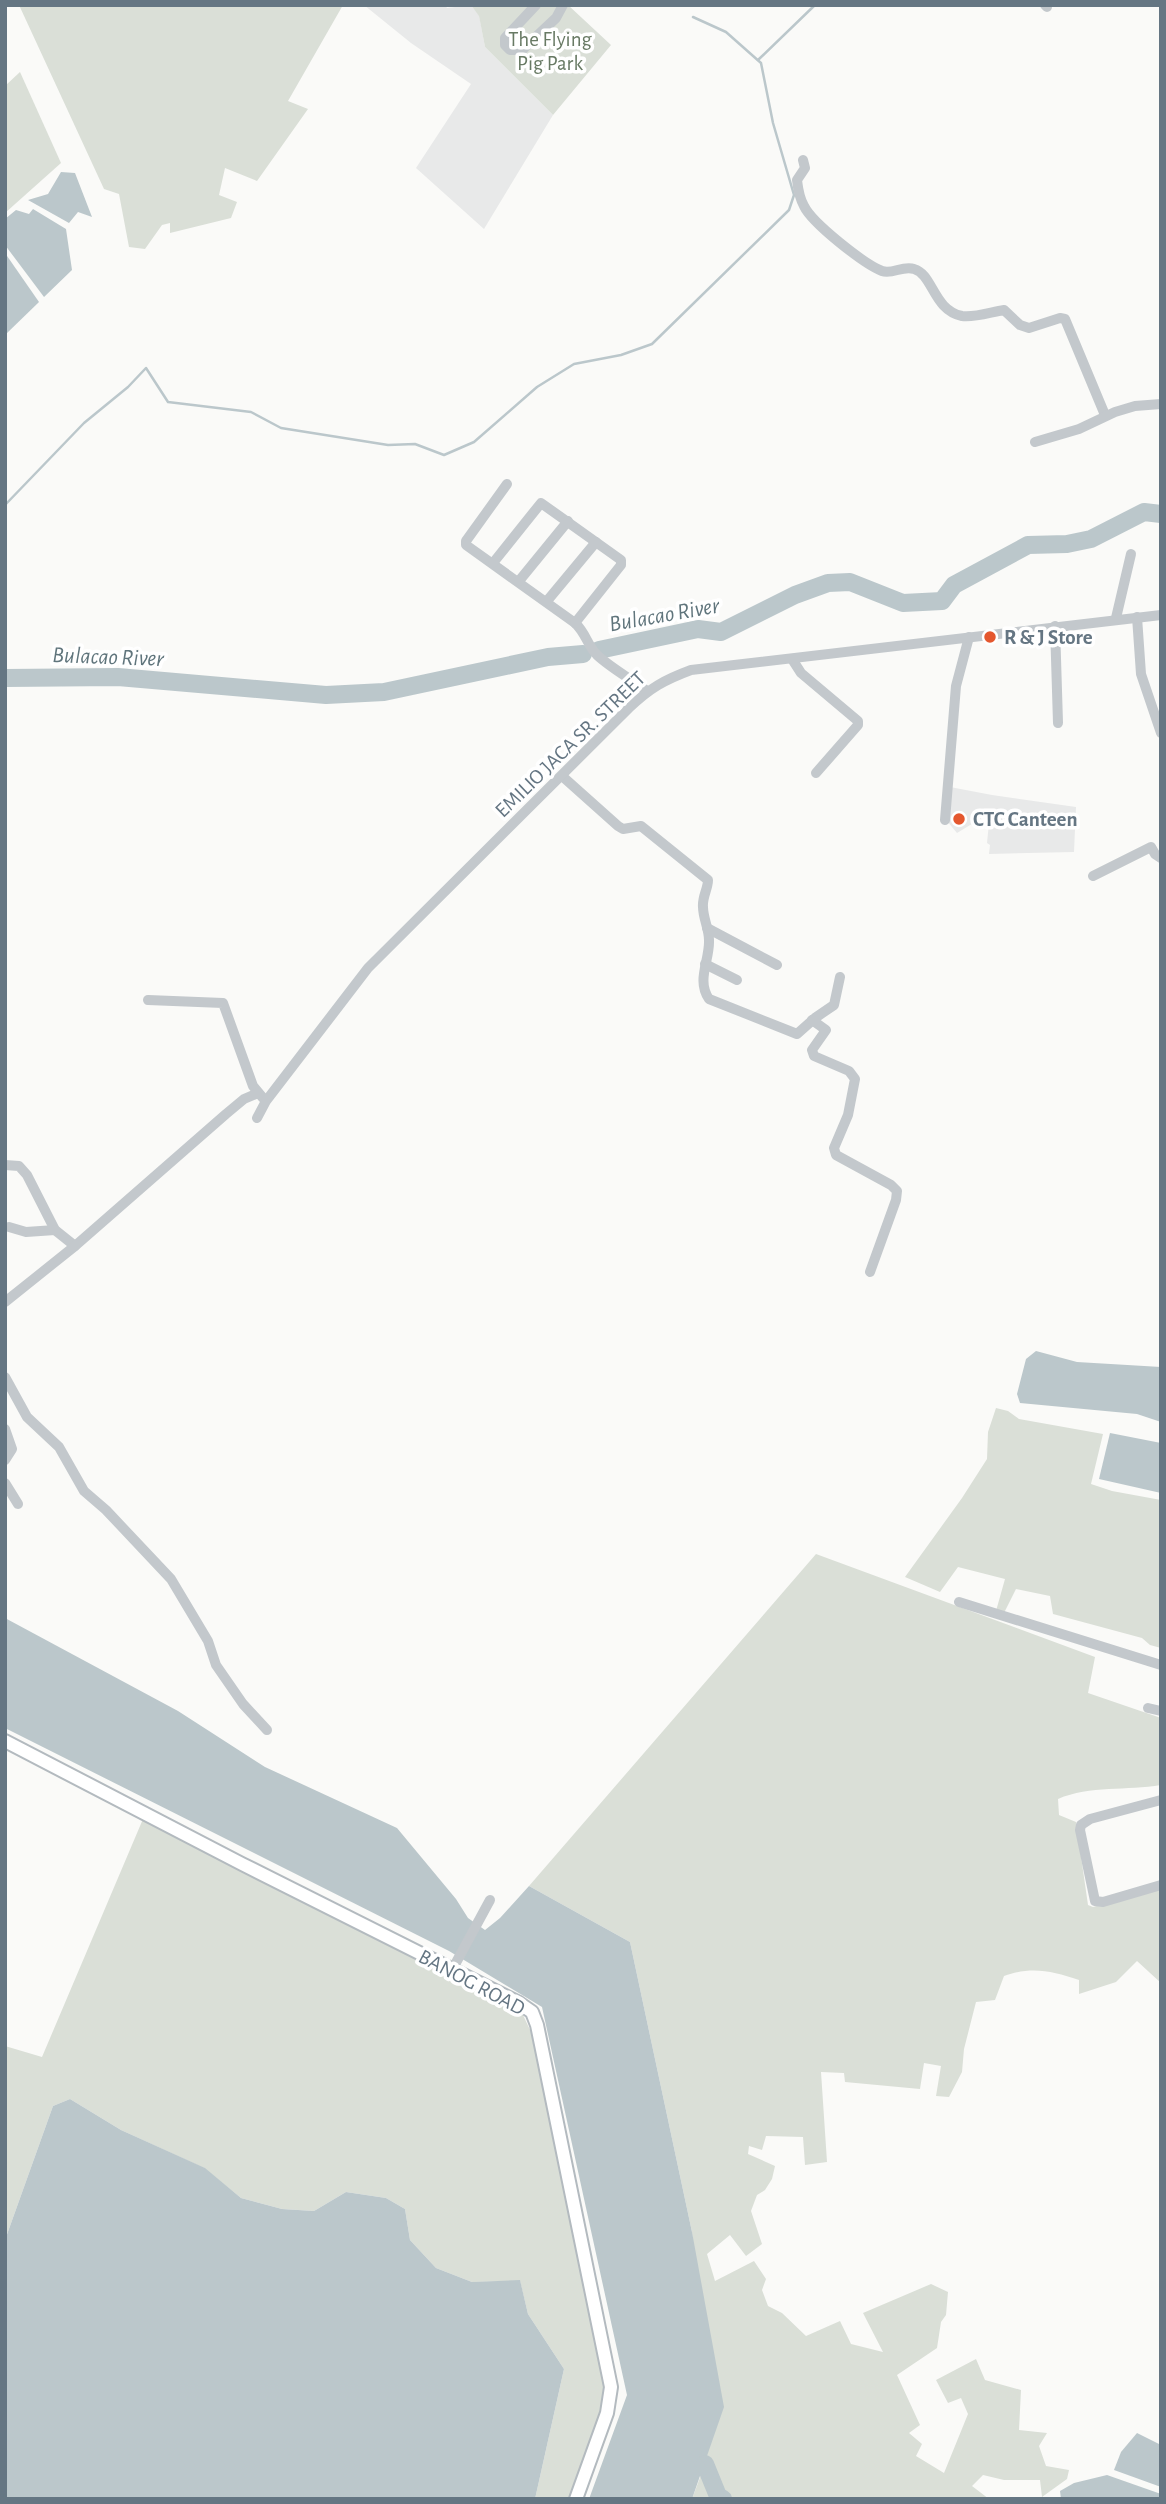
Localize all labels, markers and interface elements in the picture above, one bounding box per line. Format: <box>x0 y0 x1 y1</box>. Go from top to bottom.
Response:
park label: The Flying Pig Park <box>508 29 593 74</box>
water label: Bulacao River <box>607 594 722 636</box>
place label: R & J Store <box>1004 627 1093 648</box>
marker: R & J Store <box>982 629 998 645</box>
water label: Bulacao River <box>52 644 165 671</box>
street label: EMILIO JACA SR. STREET <box>491 667 650 821</box>
place label: CTC Canteen <box>973 809 1078 830</box>
marker: CTC Canteen <box>951 811 967 827</box>
street label: BANOG ROAD <box>415 1946 528 2019</box>

